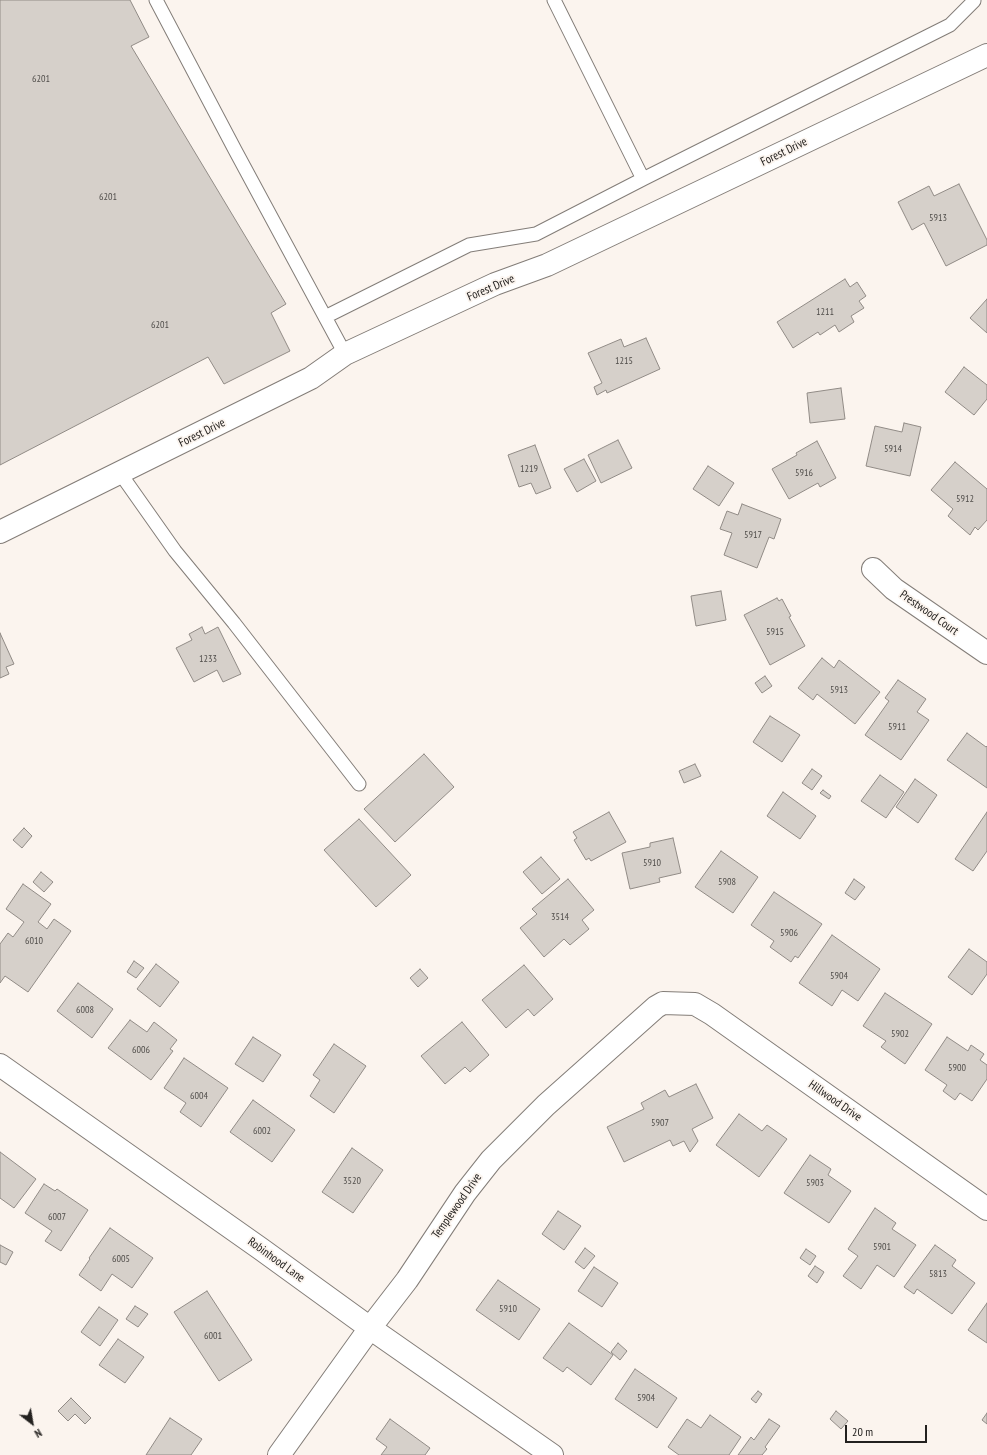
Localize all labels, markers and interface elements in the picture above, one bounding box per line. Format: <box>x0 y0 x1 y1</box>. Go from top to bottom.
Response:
house number: 6201 <box>32 73 50 85</box>
street label: Forest Drive <box>758 135 810 169</box>
house number: 6201 <box>99 191 117 203</box>
house number: 5913 <box>929 212 947 224</box>
street label: Forest Drive <box>465 272 517 304</box>
house number: 1211 <box>816 306 834 318</box>
house number: 6201 <box>151 319 169 331</box>
house number: 1215 <box>615 355 633 367</box>
street label: Forest Drive <box>176 416 228 450</box>
house number: 5914 <box>884 443 902 455</box>
house number: 1219 <box>520 463 538 475</box>
house number: 5916 <box>795 467 813 479</box>
house number: 5912 <box>956 493 974 505</box>
house number: 5917 <box>744 529 762 541</box>
street label: Prestwood Court <box>897 588 961 638</box>
house number: 5915 <box>766 626 784 638</box>
house number: 1233 <box>199 653 217 665</box>
house number: 5913 <box>830 684 848 696</box>
house number: 5911 <box>888 721 906 733</box>
house number: 5910 <box>643 857 661 869</box>
house number: 5908 <box>718 876 736 888</box>
house number: 3514 <box>551 911 569 923</box>
house number: 5906 <box>780 927 798 939</box>
house number: 6010 <box>25 935 43 947</box>
house number: 5904 <box>830 970 848 982</box>
house number: 6008 <box>76 1004 94 1016</box>
house number: 5902 <box>891 1028 909 1040</box>
house number: 6006 <box>132 1044 150 1056</box>
house number: 5900 <box>948 1062 966 1074</box>
street label: Hillwood Drive <box>806 1077 864 1125</box>
house number: 6004 <box>190 1090 208 1102</box>
house number: 5907 <box>651 1117 669 1129</box>
house number: 6002 <box>253 1125 271 1137</box>
street label: Templewood Drive <box>429 1170 485 1242</box>
house number: 3520 <box>343 1175 361 1187</box>
house number: 5903 <box>806 1177 824 1189</box>
house number: 6007 <box>48 1211 66 1223</box>
street label: Robinhood Lane <box>245 1235 307 1285</box>
house number: 5901 <box>873 1241 891 1253</box>
house number: 6005 <box>112 1253 130 1265</box>
house number: 5813 <box>929 1268 947 1280</box>
house number: 5910 <box>499 1303 517 1315</box>
house number: 6001 <box>204 1330 222 1342</box>
house number: 5904 <box>637 1392 655 1404</box>
north arrow <box>12 1403 52 1443</box>
scale bar <box>847 1417 929 1443</box>
text: 20 m <box>852 1424 873 1439</box>
text: N <box>32 1426 44 1441</box>

